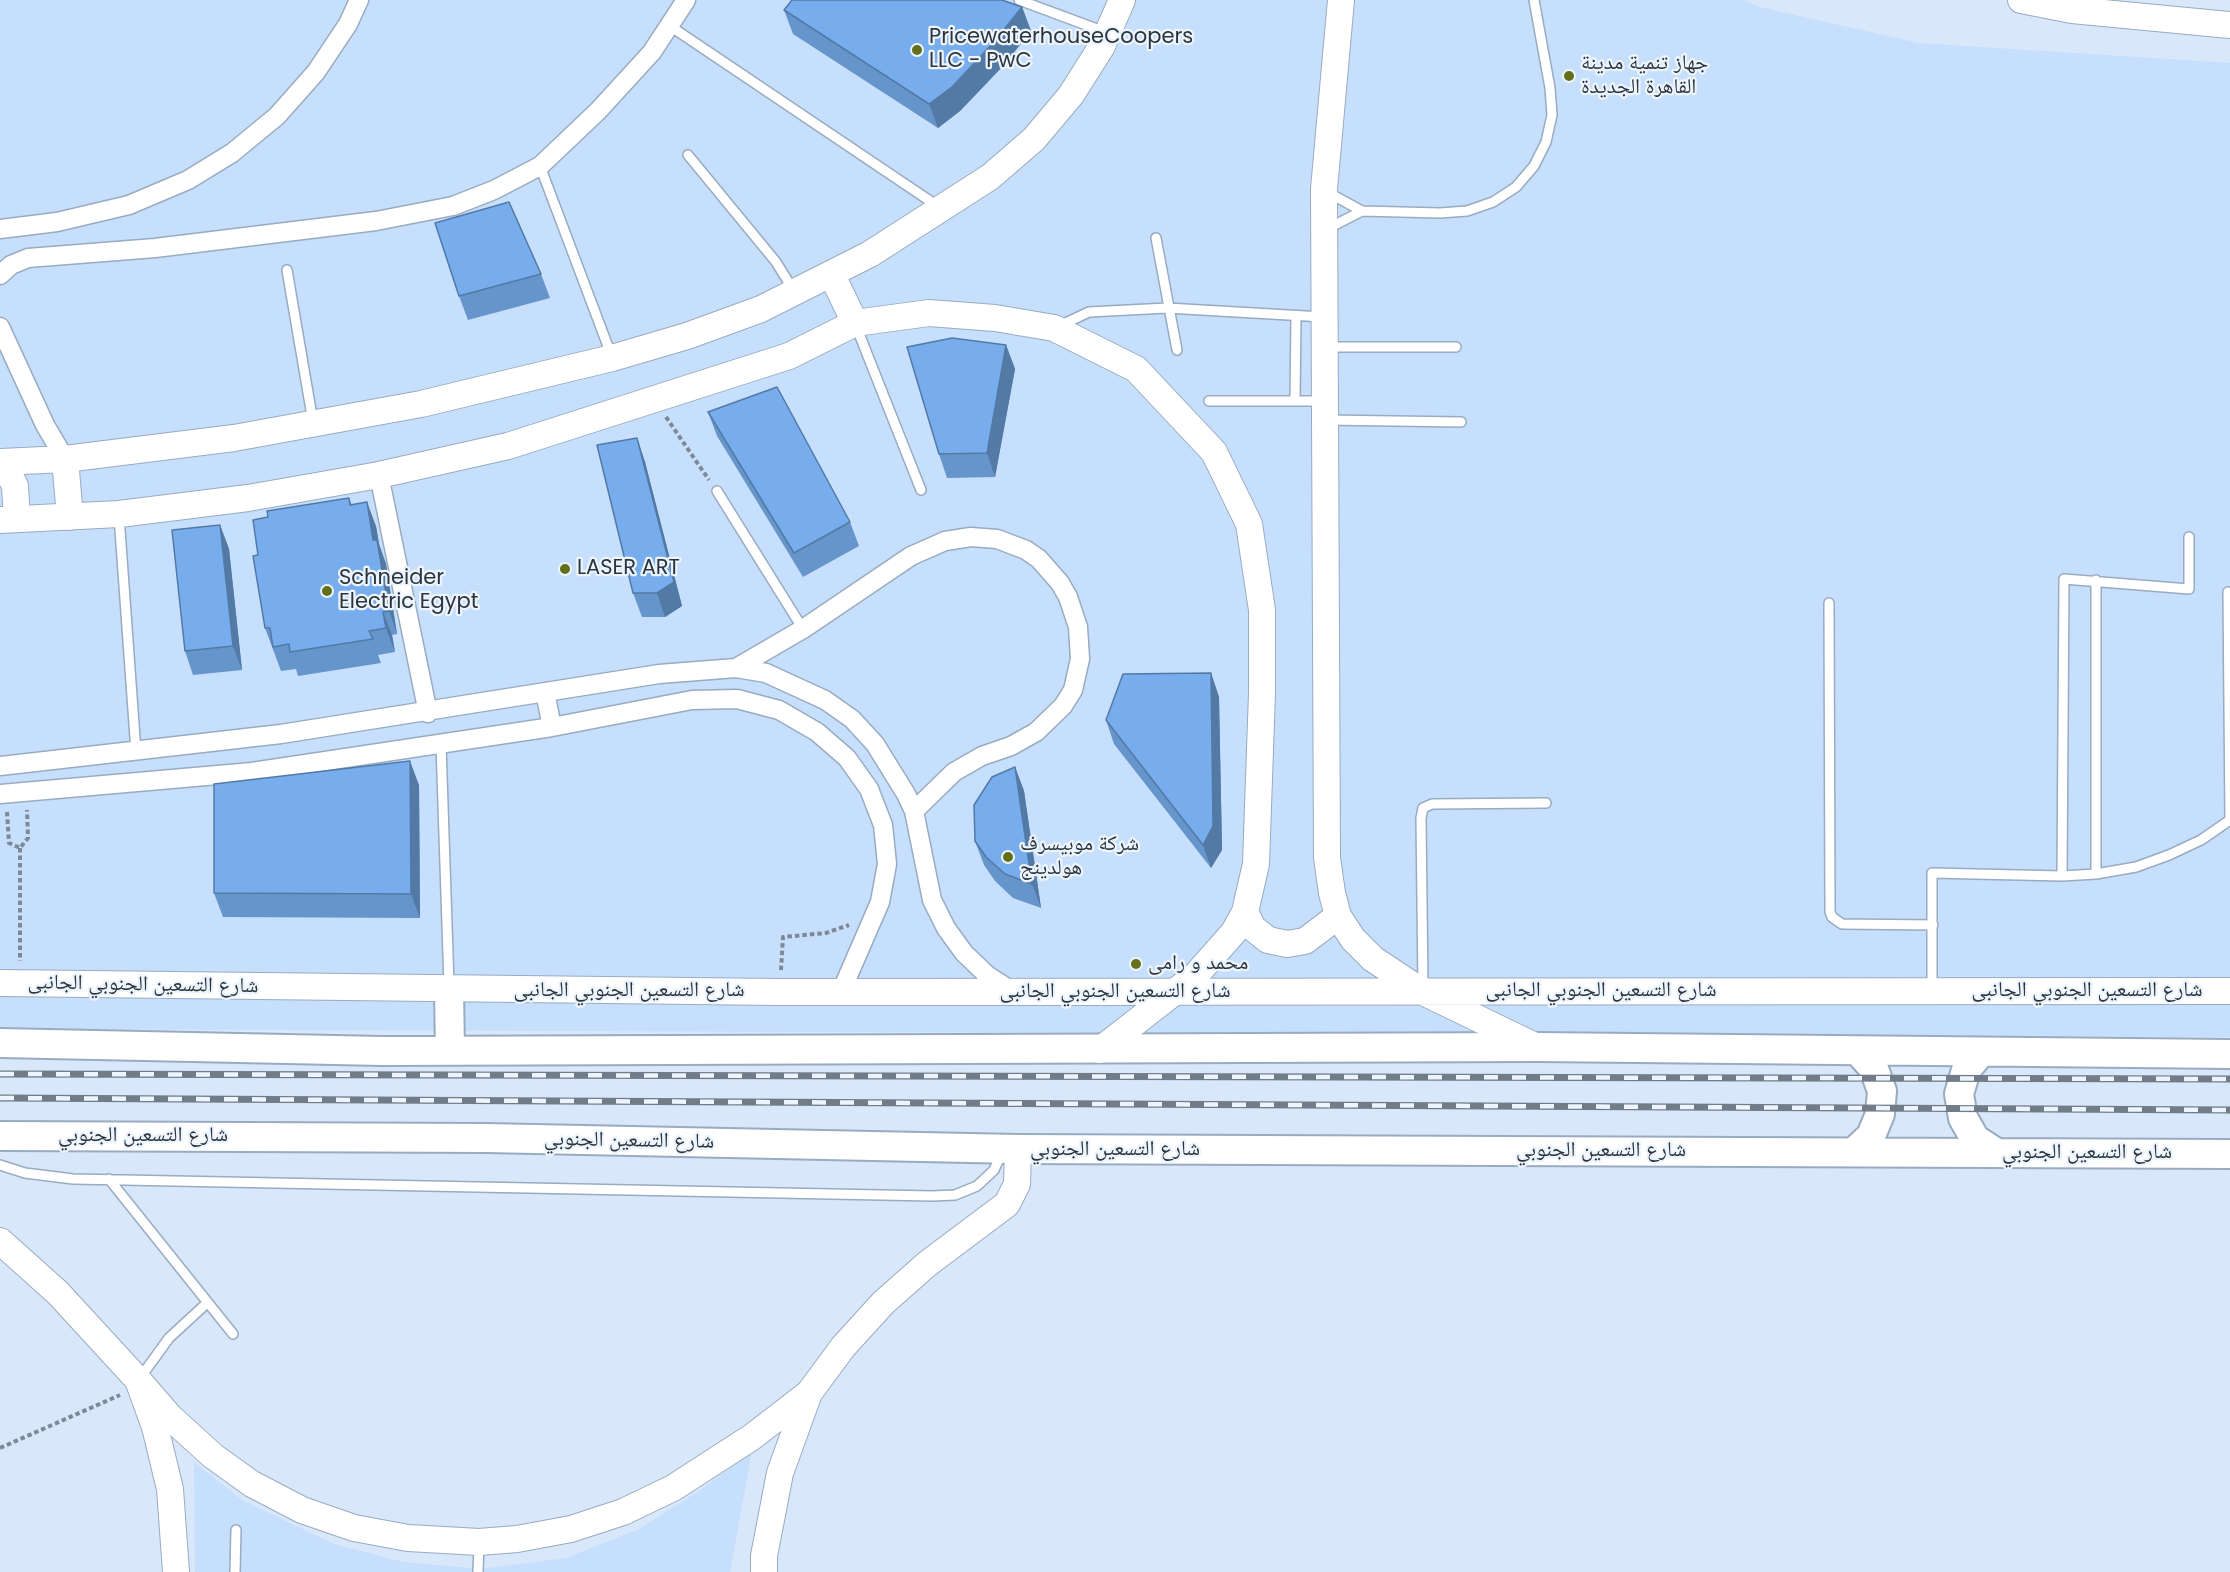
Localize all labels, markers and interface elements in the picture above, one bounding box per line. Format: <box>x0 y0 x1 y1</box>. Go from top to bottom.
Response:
place label: PricewaterhouseCoopers LLC - PwC <box>929 25 1193 75</box>
marker: PricewaterhouseCoopers LLC - PwC <box>910 43 924 57</box>
place label: جهاز تنمية مدينة القاهرة الجديدة <box>1581 51 1708 101</box>
marker: جهاز تنمية مدينة القاهرة الجديدة <box>1562 69 1576 83</box>
place label: LASER ART <box>577 556 680 582</box>
marker: LASER ART <box>558 562 572 576</box>
place label: Schneider Electric Egypt <box>339 566 478 616</box>
marker: Schneider Electric Egypt <box>320 584 334 598</box>
place label: شركة موبيسرف هولدينج <box>1020 832 1139 882</box>
marker: شركة موبيسرف هولدينج <box>1001 850 1015 864</box>
place label: محمد و رامى <box>1148 951 1248 977</box>
marker: محمد و رامى <box>1129 957 1143 971</box>
street label: شارع التسعين الجنوبي الجانبى <box>27 970 259 1000</box>
street label: شارع التسعين الجنوبي الجانبى <box>514 978 744 1004</box>
street label: شارع التسعين الجنوبي الجانبى <box>1486 978 1716 1004</box>
street label: شارع التسعين الجنوبي الجانبى <box>1972 978 2202 1004</box>
street label: شارع التسعين الجنوبي الجانبى <box>1000 979 1230 1005</box>
street label: شارع التسعين الجنوبي <box>58 1123 228 1149</box>
street label: شارع التسعين الجنوبي <box>544 1127 714 1155</box>
street label: شارع التسعين الجنوبي <box>1030 1137 1200 1163</box>
street label: شارع التسعين الجنوبي <box>1516 1138 1686 1164</box>
street label: شارع التسعين الجنوبي <box>2002 1140 2172 1166</box>

